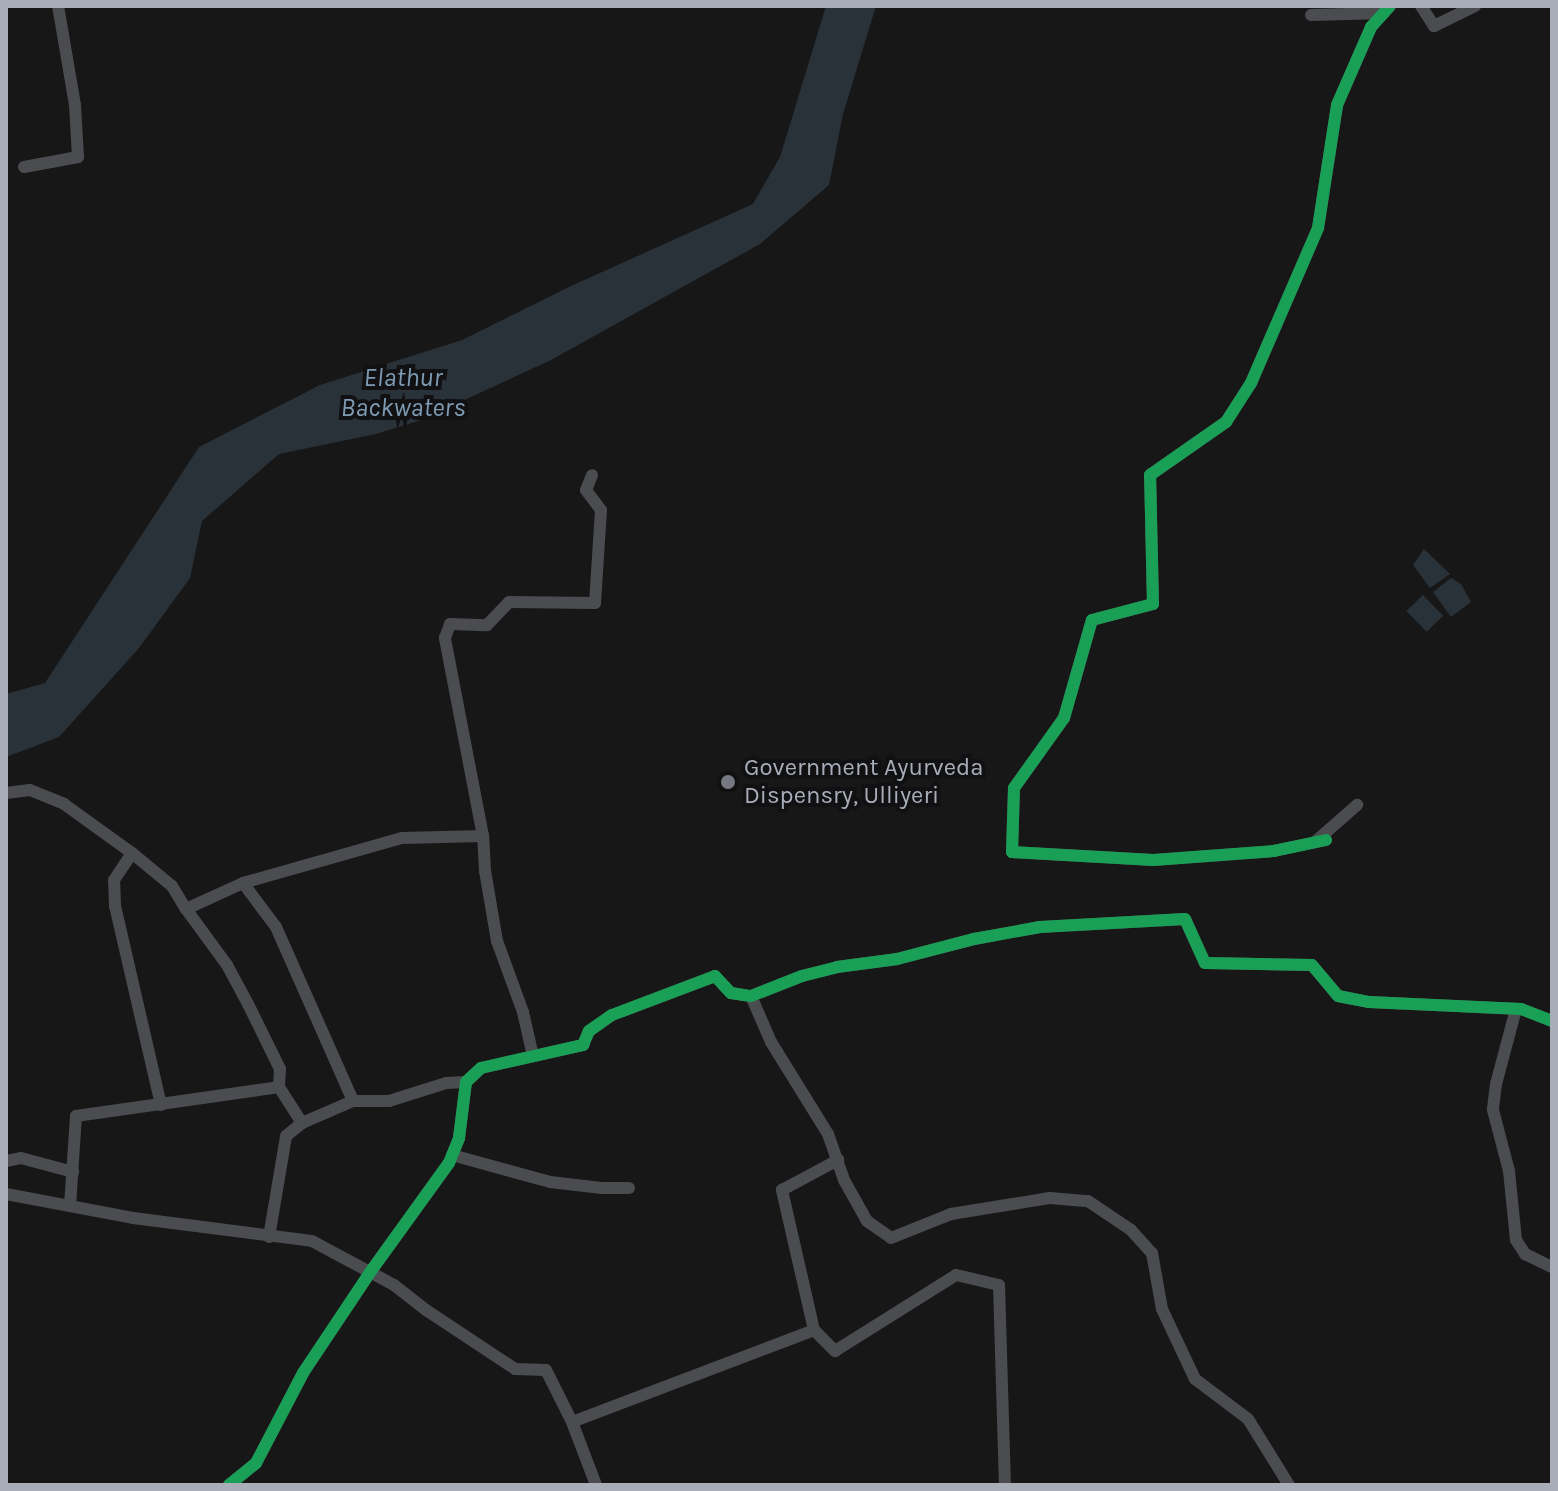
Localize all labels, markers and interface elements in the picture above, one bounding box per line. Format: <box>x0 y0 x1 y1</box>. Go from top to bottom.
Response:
water label: Elathur Backwaters <box>340 362 466 424</box>
place label: Government Ayurveda Dispensry, Ulliyeri <box>744 754 983 810</box>
marker: Government Ayurveda Dispensry, Ulliyeri <box>719 773 737 791</box>

